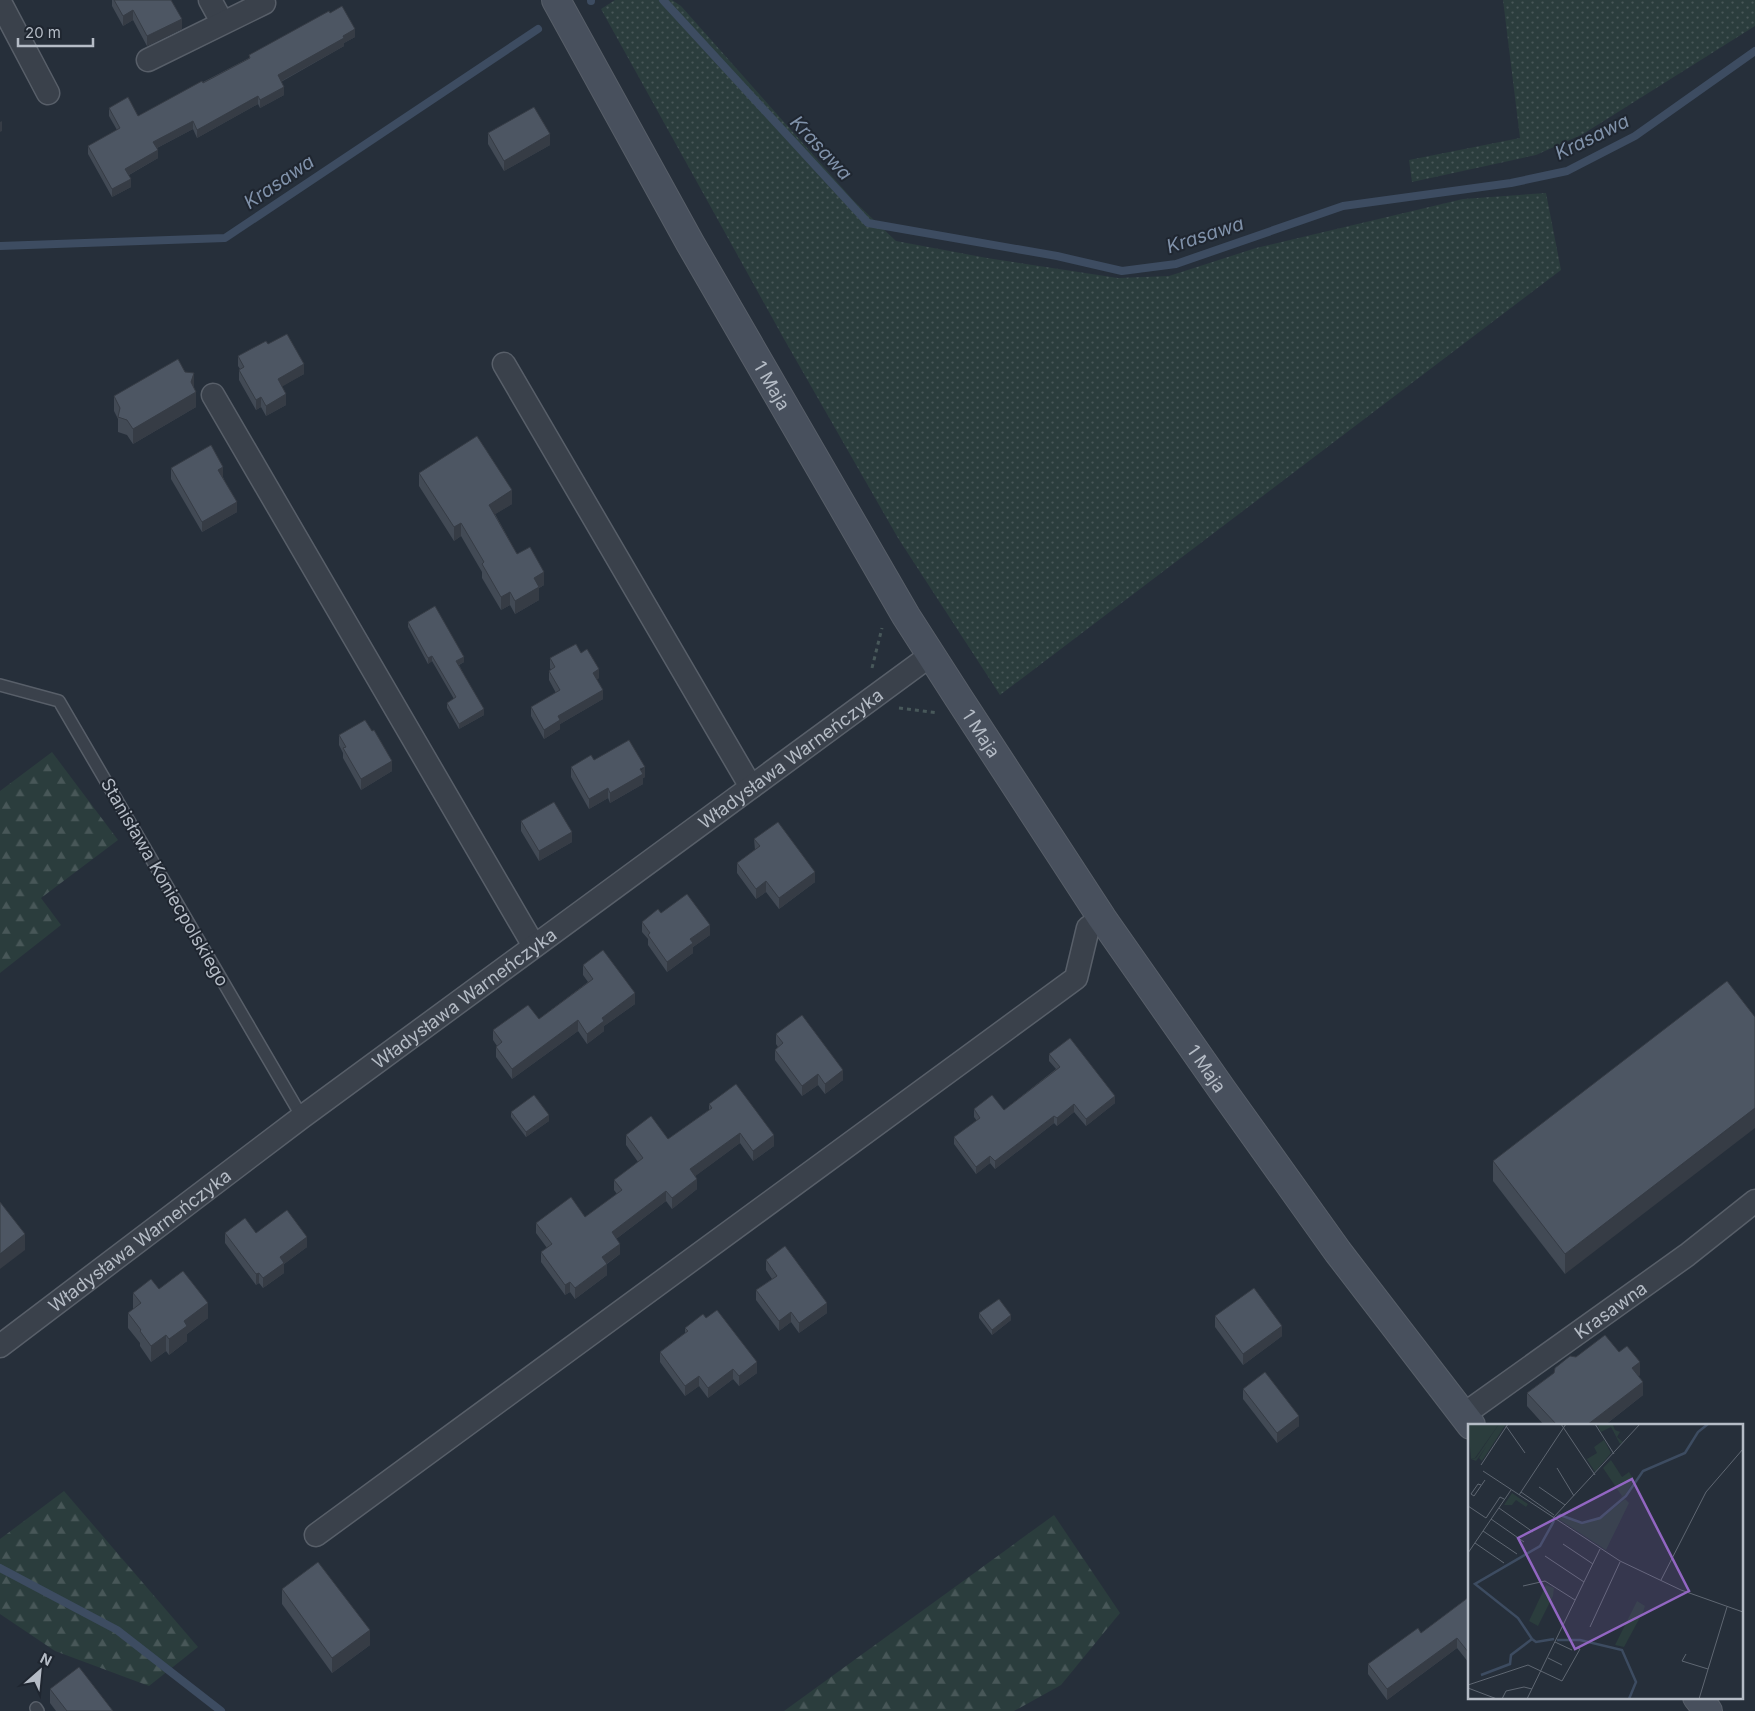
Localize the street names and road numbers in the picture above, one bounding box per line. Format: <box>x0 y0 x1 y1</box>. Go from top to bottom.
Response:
street label: 1 Maja <box>750 357 795 414</box>
street label: Władysława Warneńczyka <box>694 684 887 833</box>
street label: 1 Maja <box>958 705 1005 761</box>
street label: Stanisława Koniecpolskiego <box>97 774 233 990</box>
street label: Władysława Warneńczyka <box>368 923 560 1073</box>
street label: 1 Maja <box>1183 1040 1231 1096</box>
street label: Władysława Warneńczyka <box>44 1164 235 1316</box>
street label: Krasawna <box>1570 1277 1651 1343</box>

